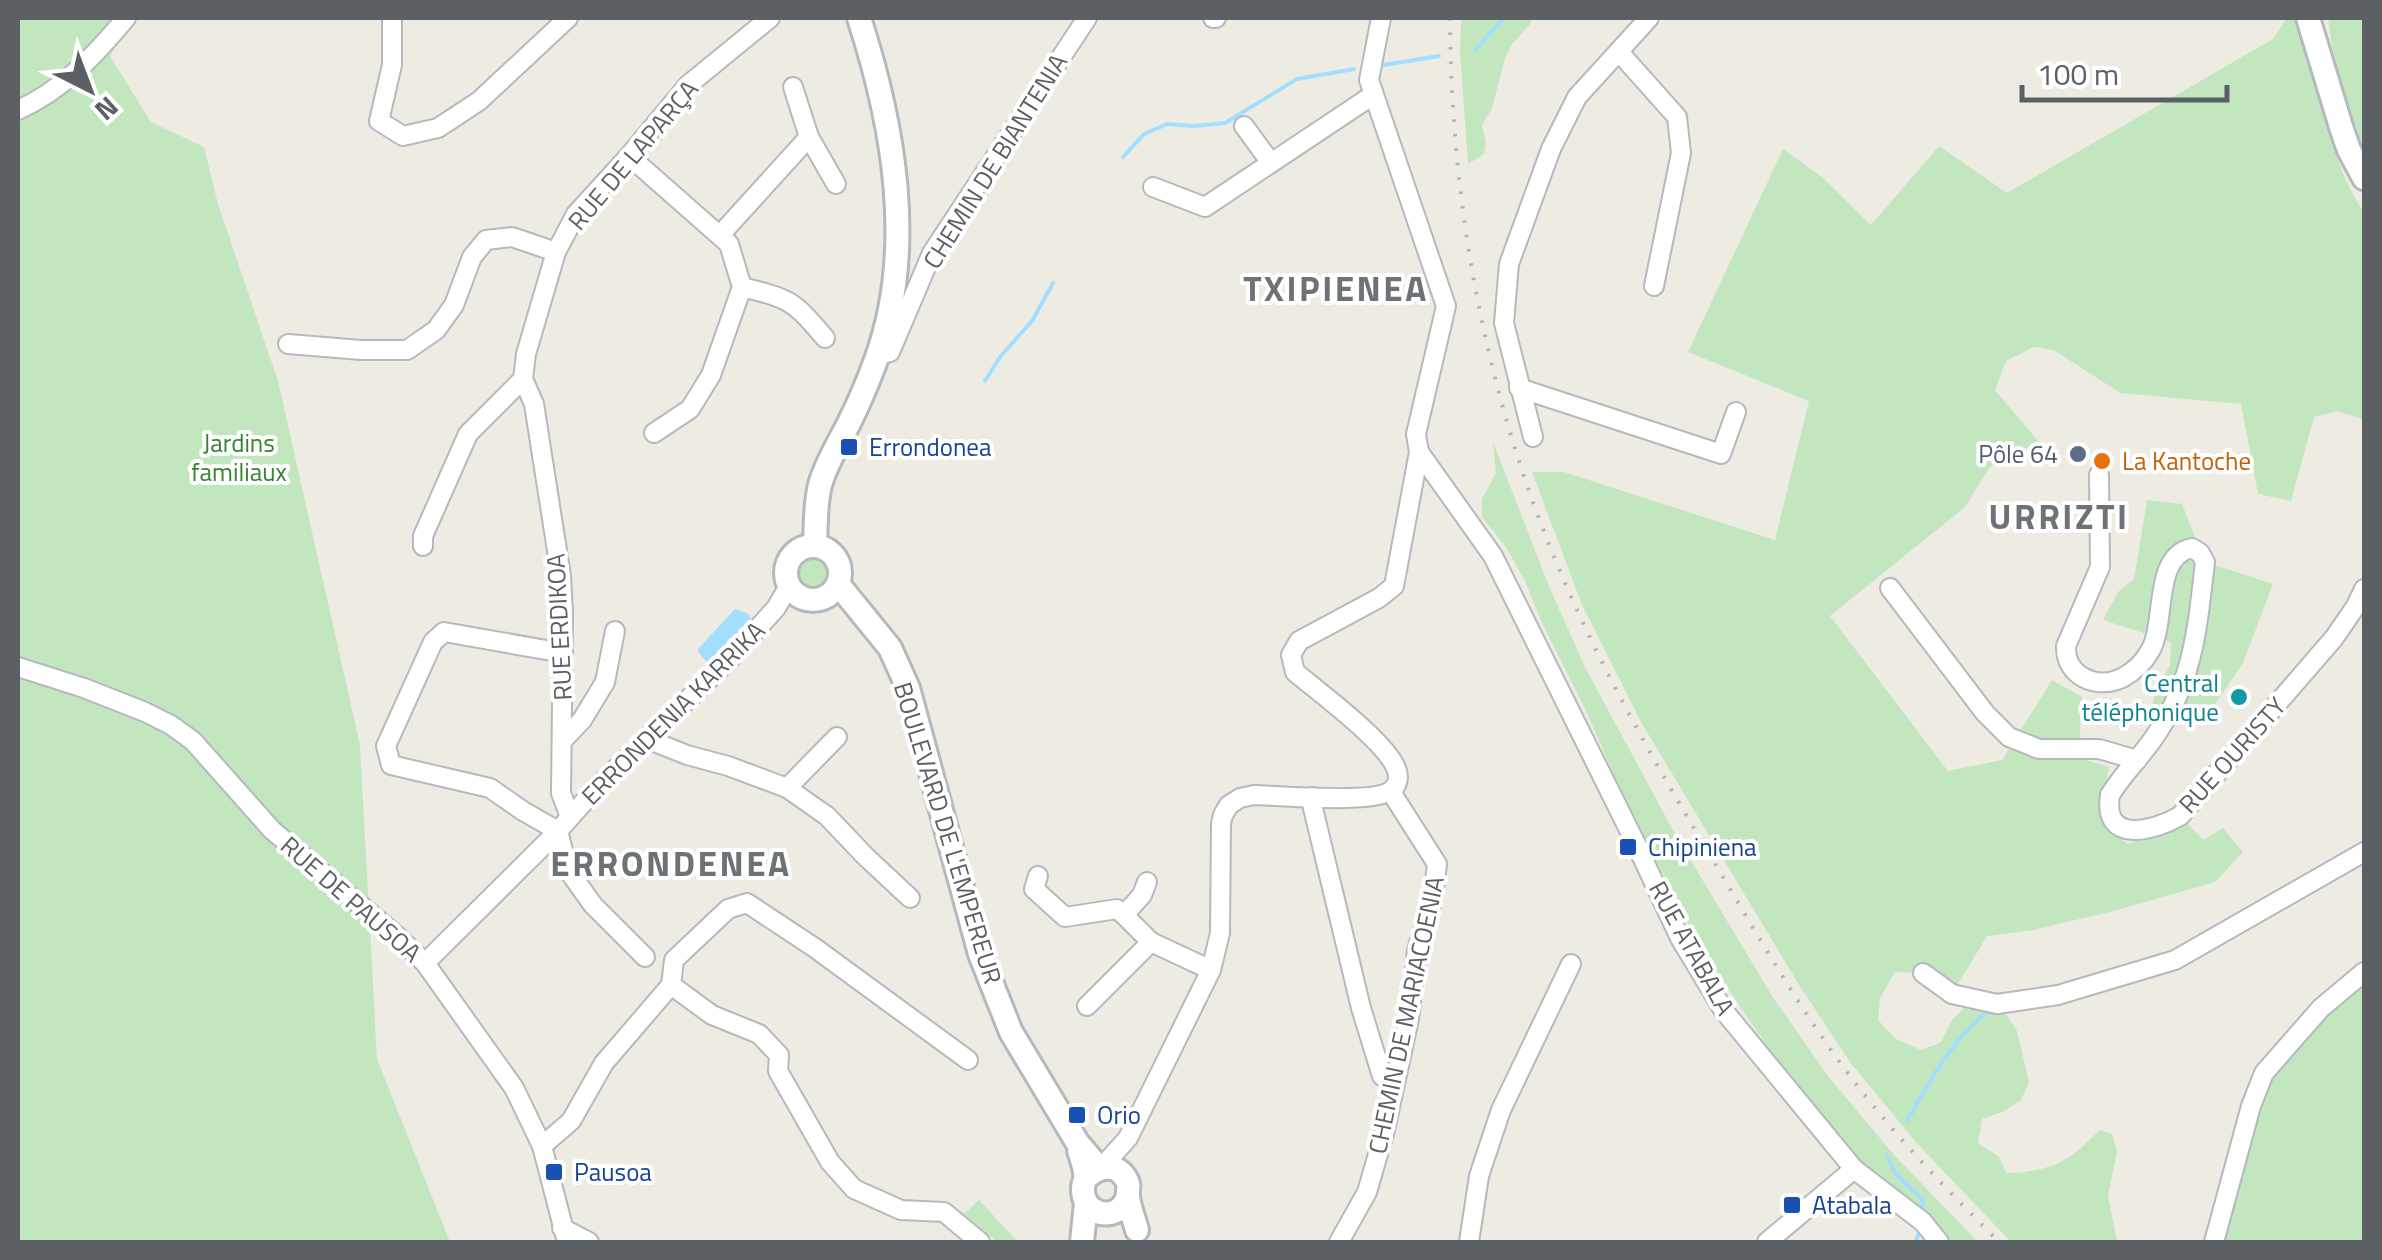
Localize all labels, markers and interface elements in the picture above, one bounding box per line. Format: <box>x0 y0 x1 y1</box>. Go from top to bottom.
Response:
north arrow <box>40 40 140 140</box>
scale bar <box>2022 40 2227 102</box>
street label: CHEMIN DE BIANTENIA <box>913 46 1077 276</box>
text: 100 m <box>2037 51 2119 97</box>
street label: RUE DE LAPARÇA <box>559 71 707 238</box>
text: N <box>85 86 129 131</box>
district label: TXIPIENEA <box>1243 261 1429 315</box>
park label: Jardins familiaux <box>191 424 287 491</box>
place label: Errondonea <box>869 428 992 466</box>
place label: Pôle 64 <box>1978 435 2058 473</box>
marker: Errondonea <box>838 436 860 458</box>
place label: La Kantoche <box>2122 442 2251 480</box>
marker: Pôle 64 <box>2067 443 2089 465</box>
marker: La Kantoche <box>2091 450 2113 472</box>
district label: URRIZTI <box>1989 489 2129 543</box>
street label: RUE ERDIKOA <box>536 552 582 702</box>
street label: ERRONDENIA KARRIKA <box>572 612 774 814</box>
place label: Central téléphonique <box>2081 664 2219 731</box>
street label: BOULEVARD DE L'EMPEREUR <box>884 677 1012 989</box>
marker: Central téléphonique <box>2228 686 2250 708</box>
street label: RUE OURISTY <box>2169 688 2295 822</box>
street label: RUE DE PAUSOA <box>272 827 430 971</box>
place label: Chipiniena <box>1648 828 1757 866</box>
district label: ERRONDENEA <box>550 836 792 890</box>
marker: Chipiniena <box>1617 836 1639 858</box>
street label: CHEMIN DE MARIACOENIA <box>1358 873 1454 1157</box>
street label: RUE ATABALA <box>1639 874 1745 1022</box>
place label: Orio <box>1097 1096 1141 1134</box>
marker: Orio <box>1066 1104 1088 1126</box>
place label: Pausoa <box>574 1153 652 1191</box>
marker: Pausoa <box>543 1161 565 1183</box>
place label: Atabala <box>1812 1186 1892 1224</box>
marker: Atabala <box>1781 1194 1803 1216</box>

